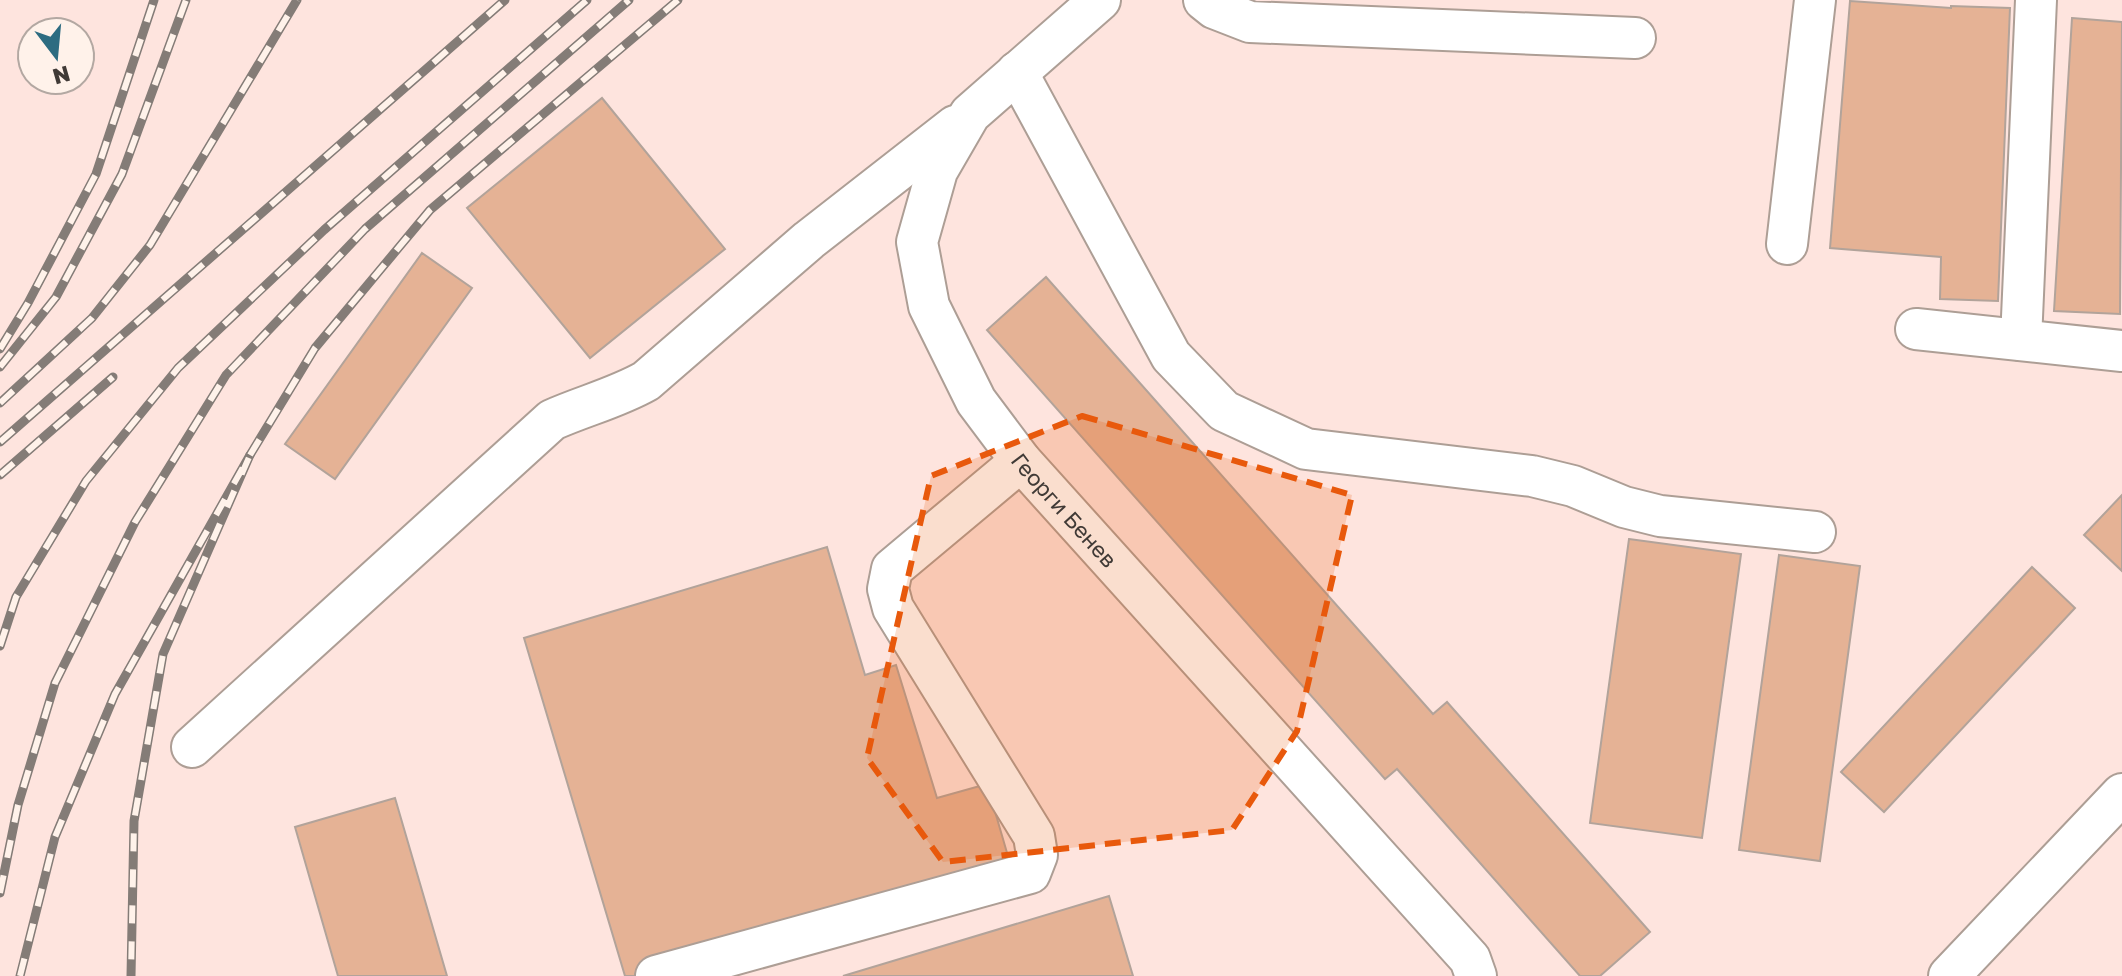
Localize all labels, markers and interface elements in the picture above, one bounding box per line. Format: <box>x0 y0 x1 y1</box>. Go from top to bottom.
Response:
north arrow <box>16 16 96 96</box>
text: N <box>50 60 73 91</box>
street label: Георги Бенев <box>1006 447 1123 572</box>

